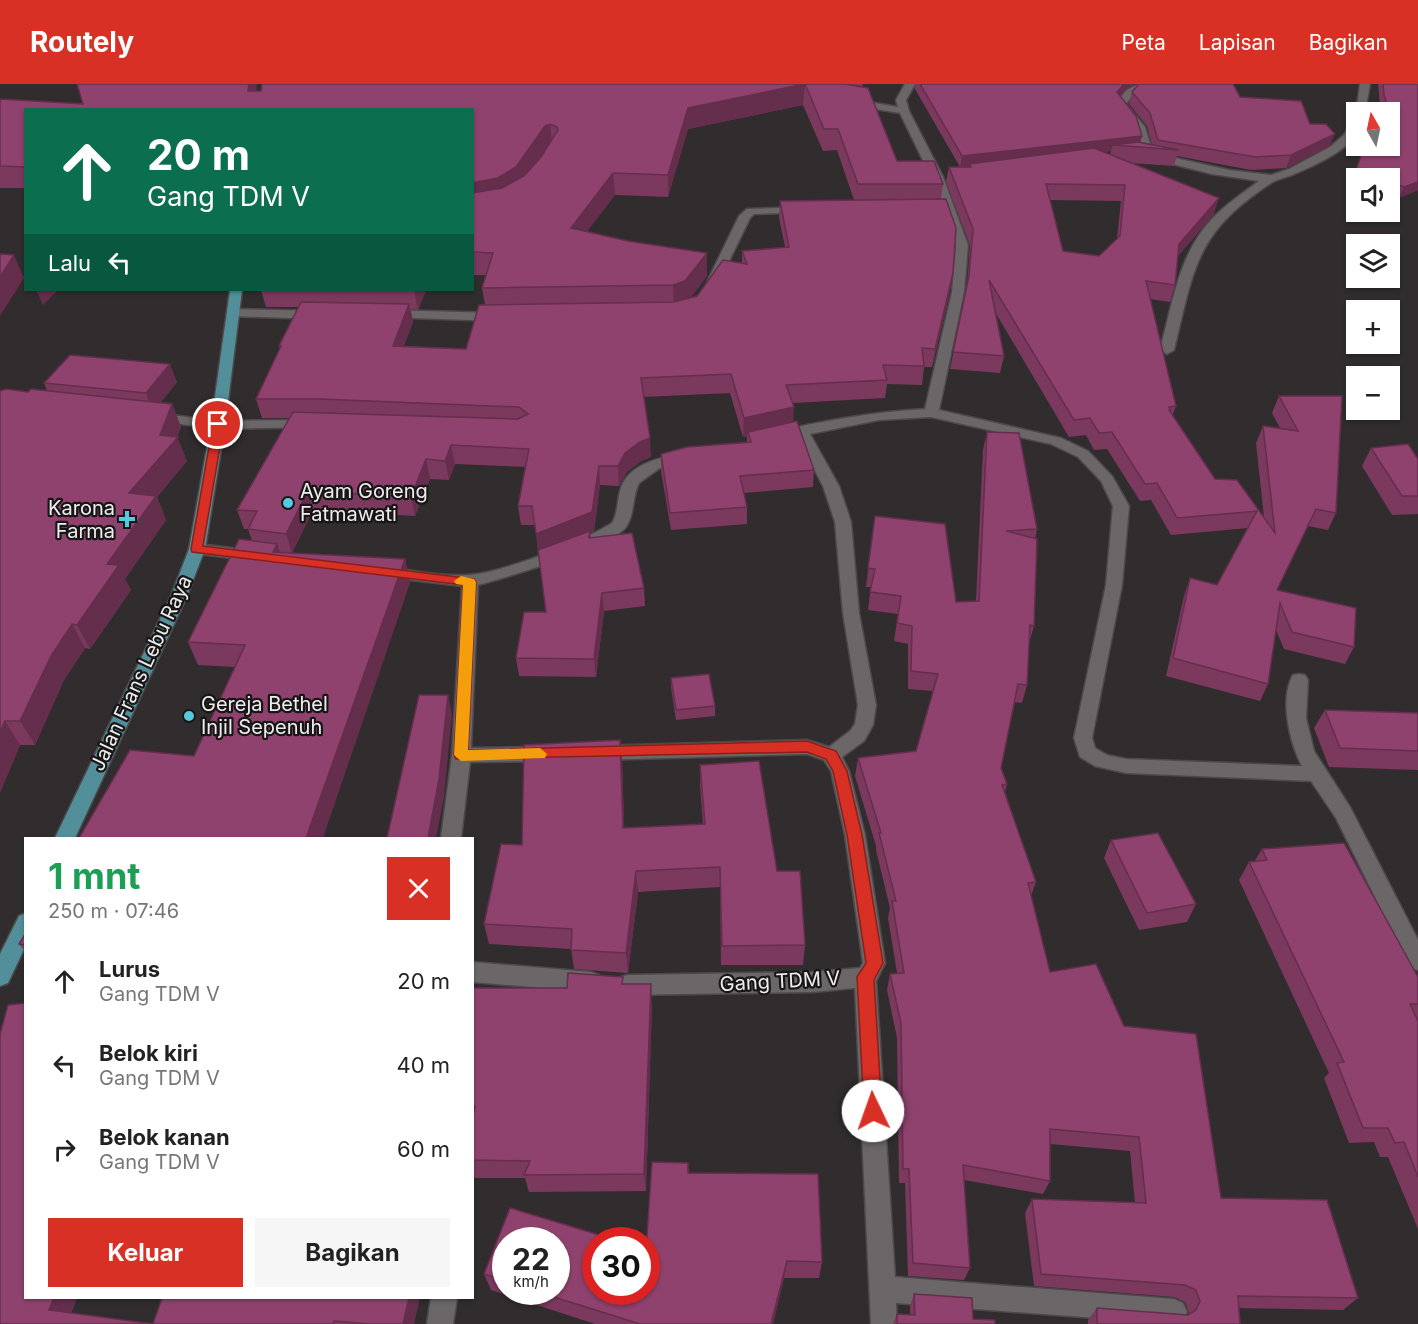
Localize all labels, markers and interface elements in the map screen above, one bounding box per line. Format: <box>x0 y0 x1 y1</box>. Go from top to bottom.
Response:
text: Routely <box>30 25 134 59</box>
text: Peta <box>1122 30 1166 55</box>
text: Lapisan <box>1199 30 1276 55</box>
text: Bagikan <box>1309 30 1388 55</box>
north arrow <box>1346 102 1400 156</box>
map controls <box>1346 102 1400 420</box>
text: 20 m <box>147 129 250 180</box>
icon: ahead <box>48 132 126 210</box>
button: sound <box>1346 168 1400 222</box>
text: Gang TDM V <box>147 180 310 213</box>
button: layers <box>1346 234 1400 288</box>
icon: left <box>103 246 136 279</box>
text: Lalu <box>48 250 91 276</box>
button: + <box>1346 300 1400 354</box>
button: − <box>1346 366 1400 420</box>
pin <box>192 398 243 449</box>
icon: arrive <box>201 407 234 440</box>
place label: Ayam Goreng Fatmawati <box>300 479 428 526</box>
place label: Karona Farma <box>48 496 115 543</box>
marker: Ayam Goreng Fatmawati <box>281 496 295 510</box>
marker: Karona Farma <box>120 512 134 526</box>
street label: Jalan Frans Lebu Raya <box>85 571 197 775</box>
place label: Gereja Bethel Injil Sepenuh <box>201 692 328 739</box>
marker: Gereja Bethel Injil Sepenuh <box>182 709 196 723</box>
text: 1 mnt <box>48 854 141 898</box>
button: close <box>387 857 450 920</box>
text: 250 m · 07:46 <box>48 899 179 923</box>
text: Lurus <box>99 956 160 982</box>
icon: ahead <box>48 965 81 998</box>
street label: Gang TDM V <box>719 966 841 996</box>
text: 20 m <box>397 968 450 994</box>
text: Gang TDM V <box>99 982 220 1006</box>
text: Belok kiri <box>99 1040 198 1066</box>
icon: left <box>48 1049 81 1082</box>
text: 40 m <box>396 1052 450 1078</box>
text: Gang TDM V <box>99 1066 220 1090</box>
position arrow <box>841 1079 905 1143</box>
text: Belok kanan <box>99 1124 230 1150</box>
icon: right <box>48 1133 81 1166</box>
text: 60 m <box>397 1136 450 1162</box>
text: Gang TDM V <box>99 1150 220 1174</box>
button: Keluar <box>48 1218 243 1287</box>
button: Bagikan <box>255 1218 450 1287</box>
speed limit sign: 30 <box>582 1227 660 1305</box>
text: 22 <box>512 1241 550 1277</box>
text: km/h <box>513 1272 549 1291</box>

